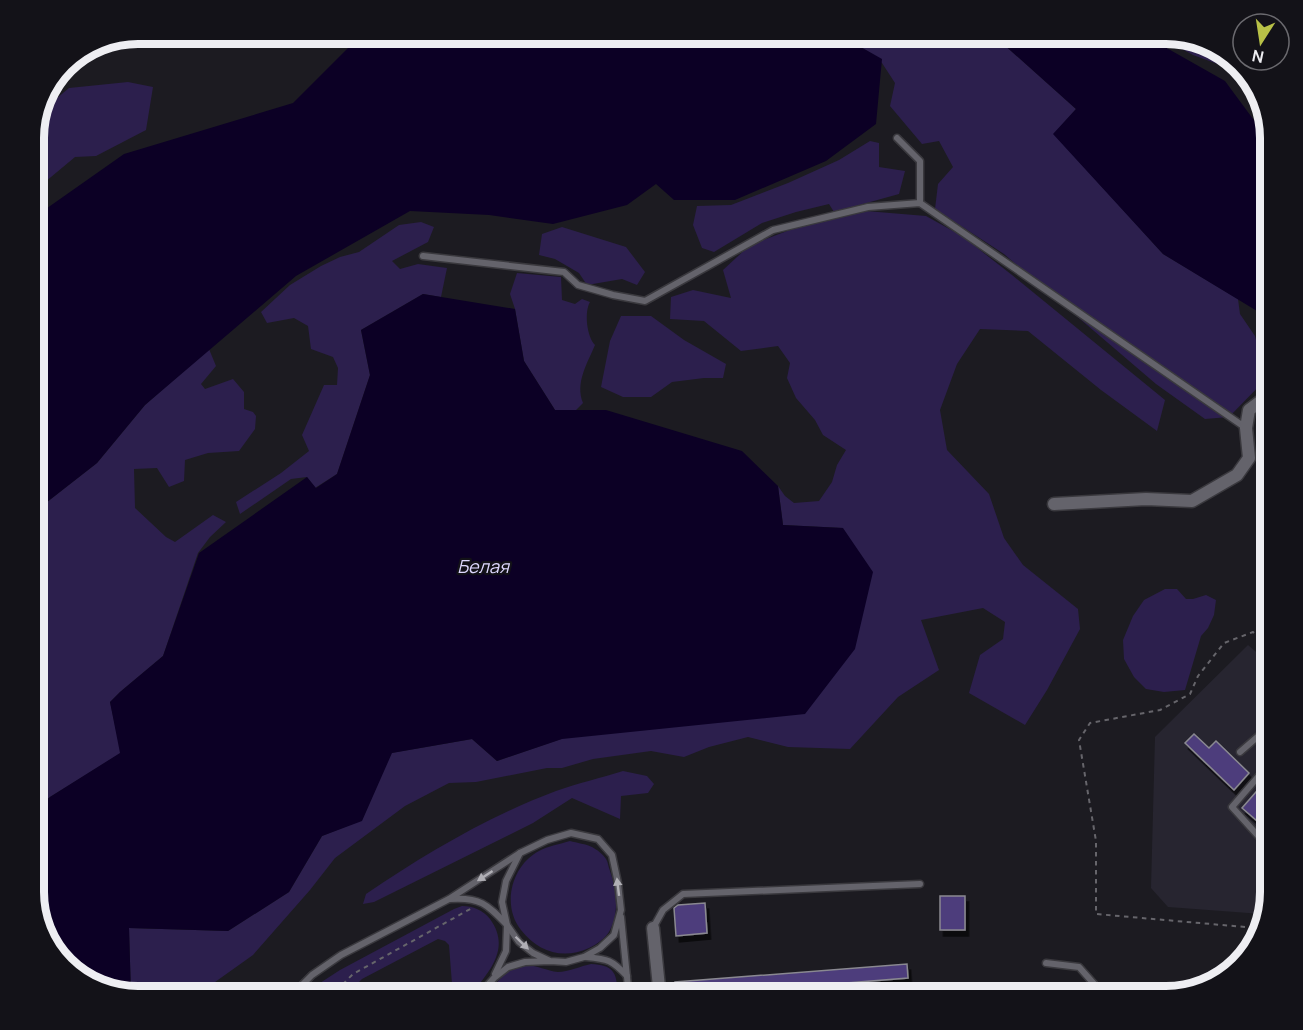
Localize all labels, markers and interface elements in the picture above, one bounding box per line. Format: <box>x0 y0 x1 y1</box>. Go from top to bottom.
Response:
north arrow <box>1231 12 1291 72</box>
text: N <box>1250 45 1266 69</box>
water label: Белая <box>457 554 511 578</box>
one-way arrow <box>477 870 493 881</box>
one-way arrow <box>613 878 623 897</box>
one-way arrow <box>515 936 529 950</box>

